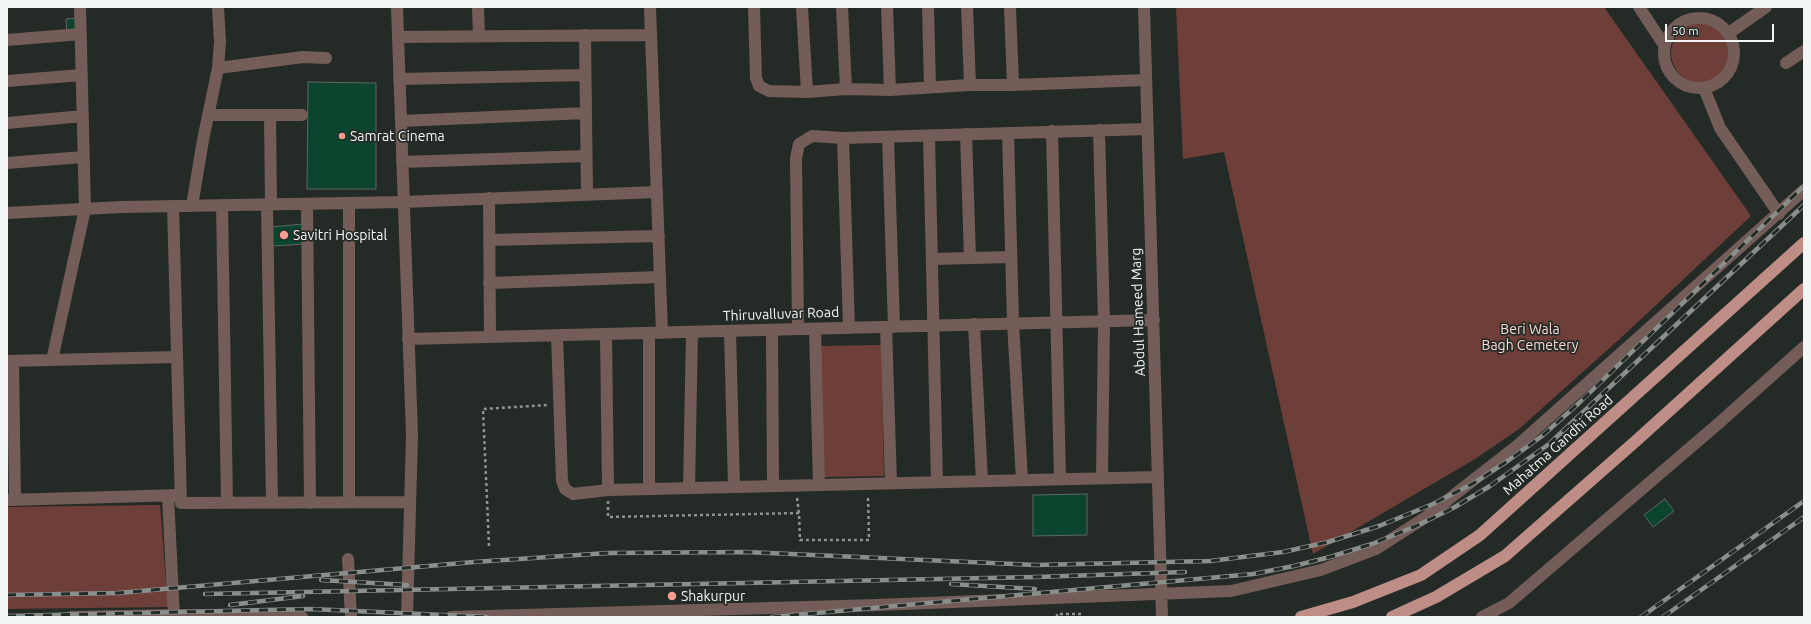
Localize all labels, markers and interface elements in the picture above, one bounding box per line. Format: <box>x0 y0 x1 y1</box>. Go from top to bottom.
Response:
scale bar <box>1667 16 1776 42</box>
text: 50 m <box>1672 24 1699 37</box>
place label: Samrat Cinema <box>350 128 445 144</box>
marker: Samrat Cinema <box>337 131 347 141</box>
place label: Savitri Hospital <box>293 227 387 243</box>
marker: Savitri Hospital <box>278 229 290 241</box>
street label: Abdul Hameed Marg <box>1127 247 1149 377</box>
street label: Thiruvalluvar Road <box>722 304 840 324</box>
park label: Beri Wala Bagh Cemetery <box>1481 321 1579 354</box>
street label: Mahatma Gandhi Road <box>1500 391 1616 499</box>
place label: Shakurpur <box>681 588 745 604</box>
marker: Shakurpur <box>666 590 678 602</box>

